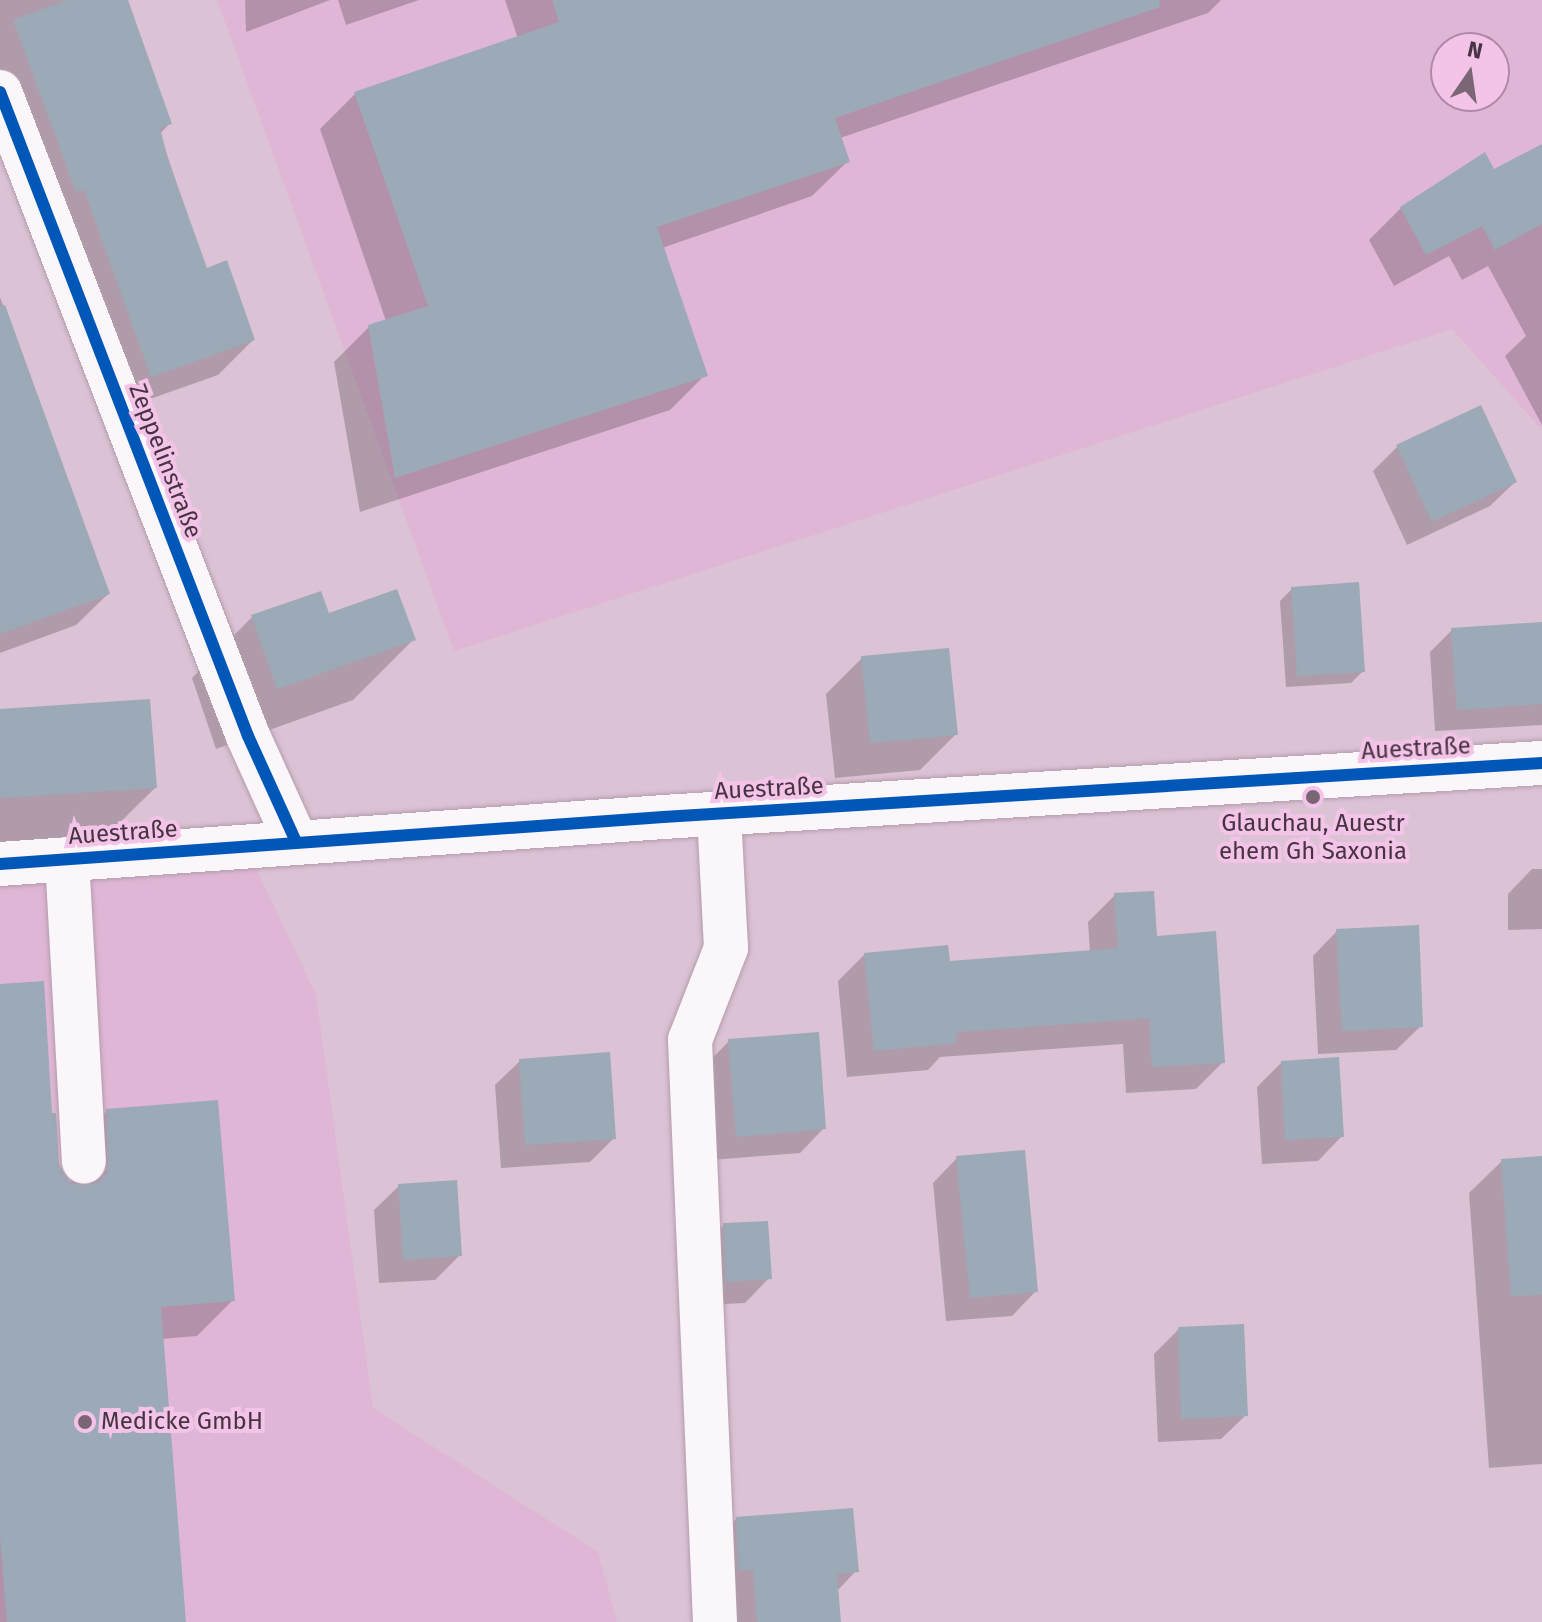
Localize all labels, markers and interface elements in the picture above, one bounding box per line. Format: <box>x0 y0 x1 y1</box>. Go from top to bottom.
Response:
north arrow <box>1430 32 1510 112</box>
text: N <box>1465 35 1485 65</box>
street label: Zeppelinstraße <box>122 380 208 542</box>
street label: Auestraße <box>1361 732 1471 766</box>
street label: Auestraße <box>714 772 824 806</box>
marker: Glauchau, Auestr ehem Gh Saxonia <box>1304 788 1322 806</box>
place label: Glauchau, Auestr ehem Gh Saxonia <box>1219 810 1407 866</box>
street label: Auestraße <box>67 815 179 851</box>
place label: Medicke GmbH <box>101 1408 263 1436</box>
marker: Medicke GmbH <box>76 1413 94 1431</box>

